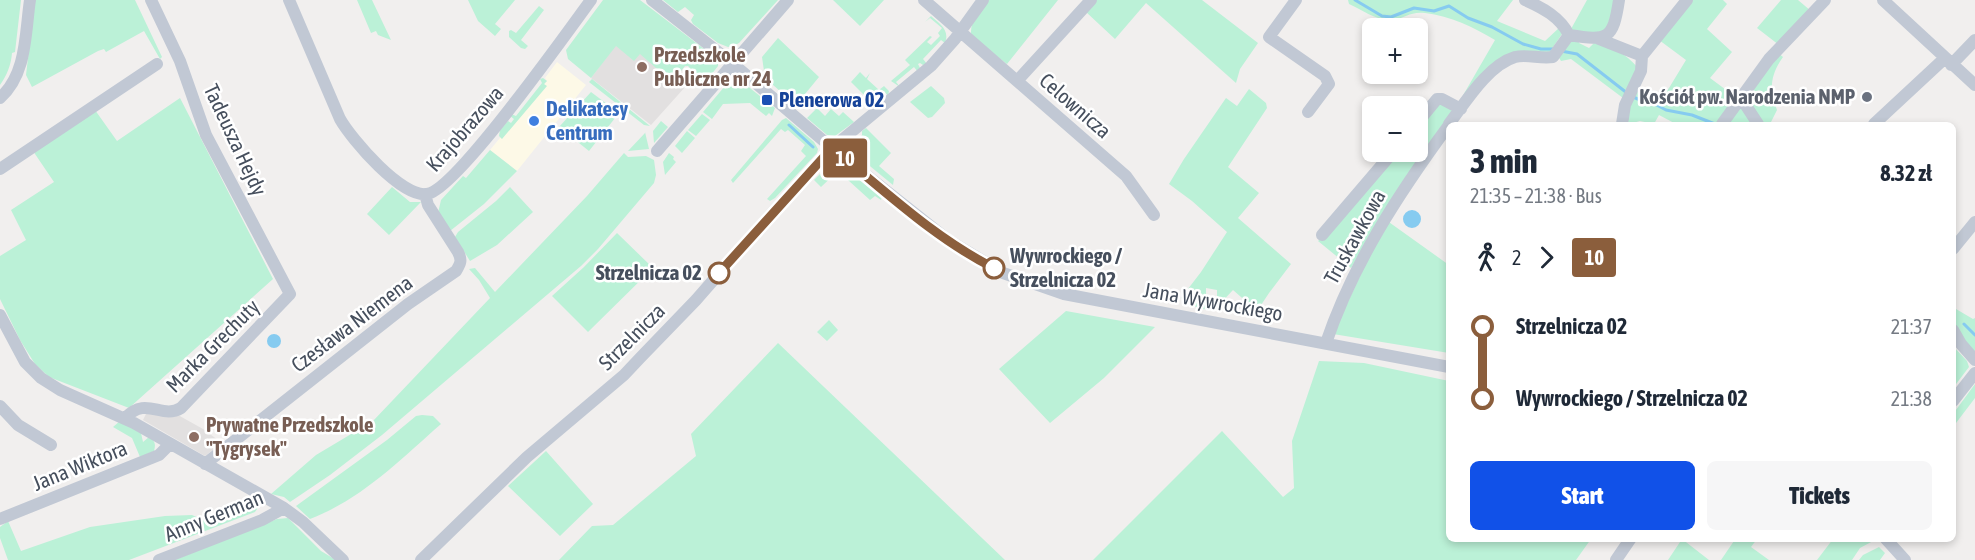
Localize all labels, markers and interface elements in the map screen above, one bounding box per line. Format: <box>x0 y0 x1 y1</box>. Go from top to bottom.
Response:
map controls <box>1362 18 1428 162</box>
button: + <box>1362 18 1428 84</box>
place label: Przedszkole Publiczne nr 24 <box>654 42 772 90</box>
marker: Przedszkole Publiczne nr 24 <box>635 60 649 74</box>
street label: Celownicza <box>1035 68 1116 143</box>
street label: Tadeusza Hejdy <box>200 80 272 199</box>
street label: Krajobrazowa <box>421 81 508 176</box>
place label: Kościół pw. Narodzenia NMP <box>1639 84 1856 108</box>
place label: Plenerowa 02 <box>779 87 885 111</box>
marker: Kościół pw. Narodzenia NMP <box>1860 90 1874 104</box>
marker: Plenerowa 02 <box>760 93 774 107</box>
place label: Delikatesy Centrum <box>546 96 628 144</box>
button: − <box>1362 96 1428 162</box>
marker: Delikatesy Centrum <box>527 114 541 128</box>
line badge: 10 <box>818 138 872 178</box>
text: 3 min <box>1470 142 1537 180</box>
text: 10 <box>835 146 855 170</box>
text: 8.32 zł <box>1880 160 1932 186</box>
text: 21:35 – 21:38 · Bus <box>1470 184 1602 207</box>
street label: Truskawkowa <box>1318 185 1390 288</box>
icon: walk <box>1470 241 1503 274</box>
icon: forward <box>1530 241 1563 274</box>
place label: Wywrockiego / Strzelnicza 02 <box>1009 243 1123 291</box>
text: 10 <box>1584 245 1604 269</box>
text: 2 <box>1512 246 1521 269</box>
marker: Wywrockiego / Strzelnicza 02 <box>983 257 1005 279</box>
place label: Strzelnicza 02 <box>596 260 702 284</box>
marker: Strzelnicza 02 <box>708 262 730 284</box>
street label: Czesława Niemena <box>286 270 417 377</box>
street label: Jana Wywrockiego <box>1142 277 1285 325</box>
street label: Marka Grechuty <box>161 294 264 397</box>
street label: Strzelnicza <box>593 298 669 374</box>
text: Strzelnicza 02 <box>1516 313 1627 339</box>
text: 21:37 <box>1891 315 1932 338</box>
text: Wywrockiego / Strzelnicza 02 <box>1516 385 1748 411</box>
text: 21:38 <box>1891 387 1932 410</box>
place label: Prywatne Przedszkole "Tygrysek" <box>206 412 374 460</box>
marker: Prywatne Przedszkole "Tygrysek" <box>187 430 201 444</box>
street label: Jana Wiktora <box>29 435 130 495</box>
button: Start <box>1470 461 1695 530</box>
button: Tickets <box>1707 461 1932 530</box>
street label: Anny German <box>161 484 266 546</box>

